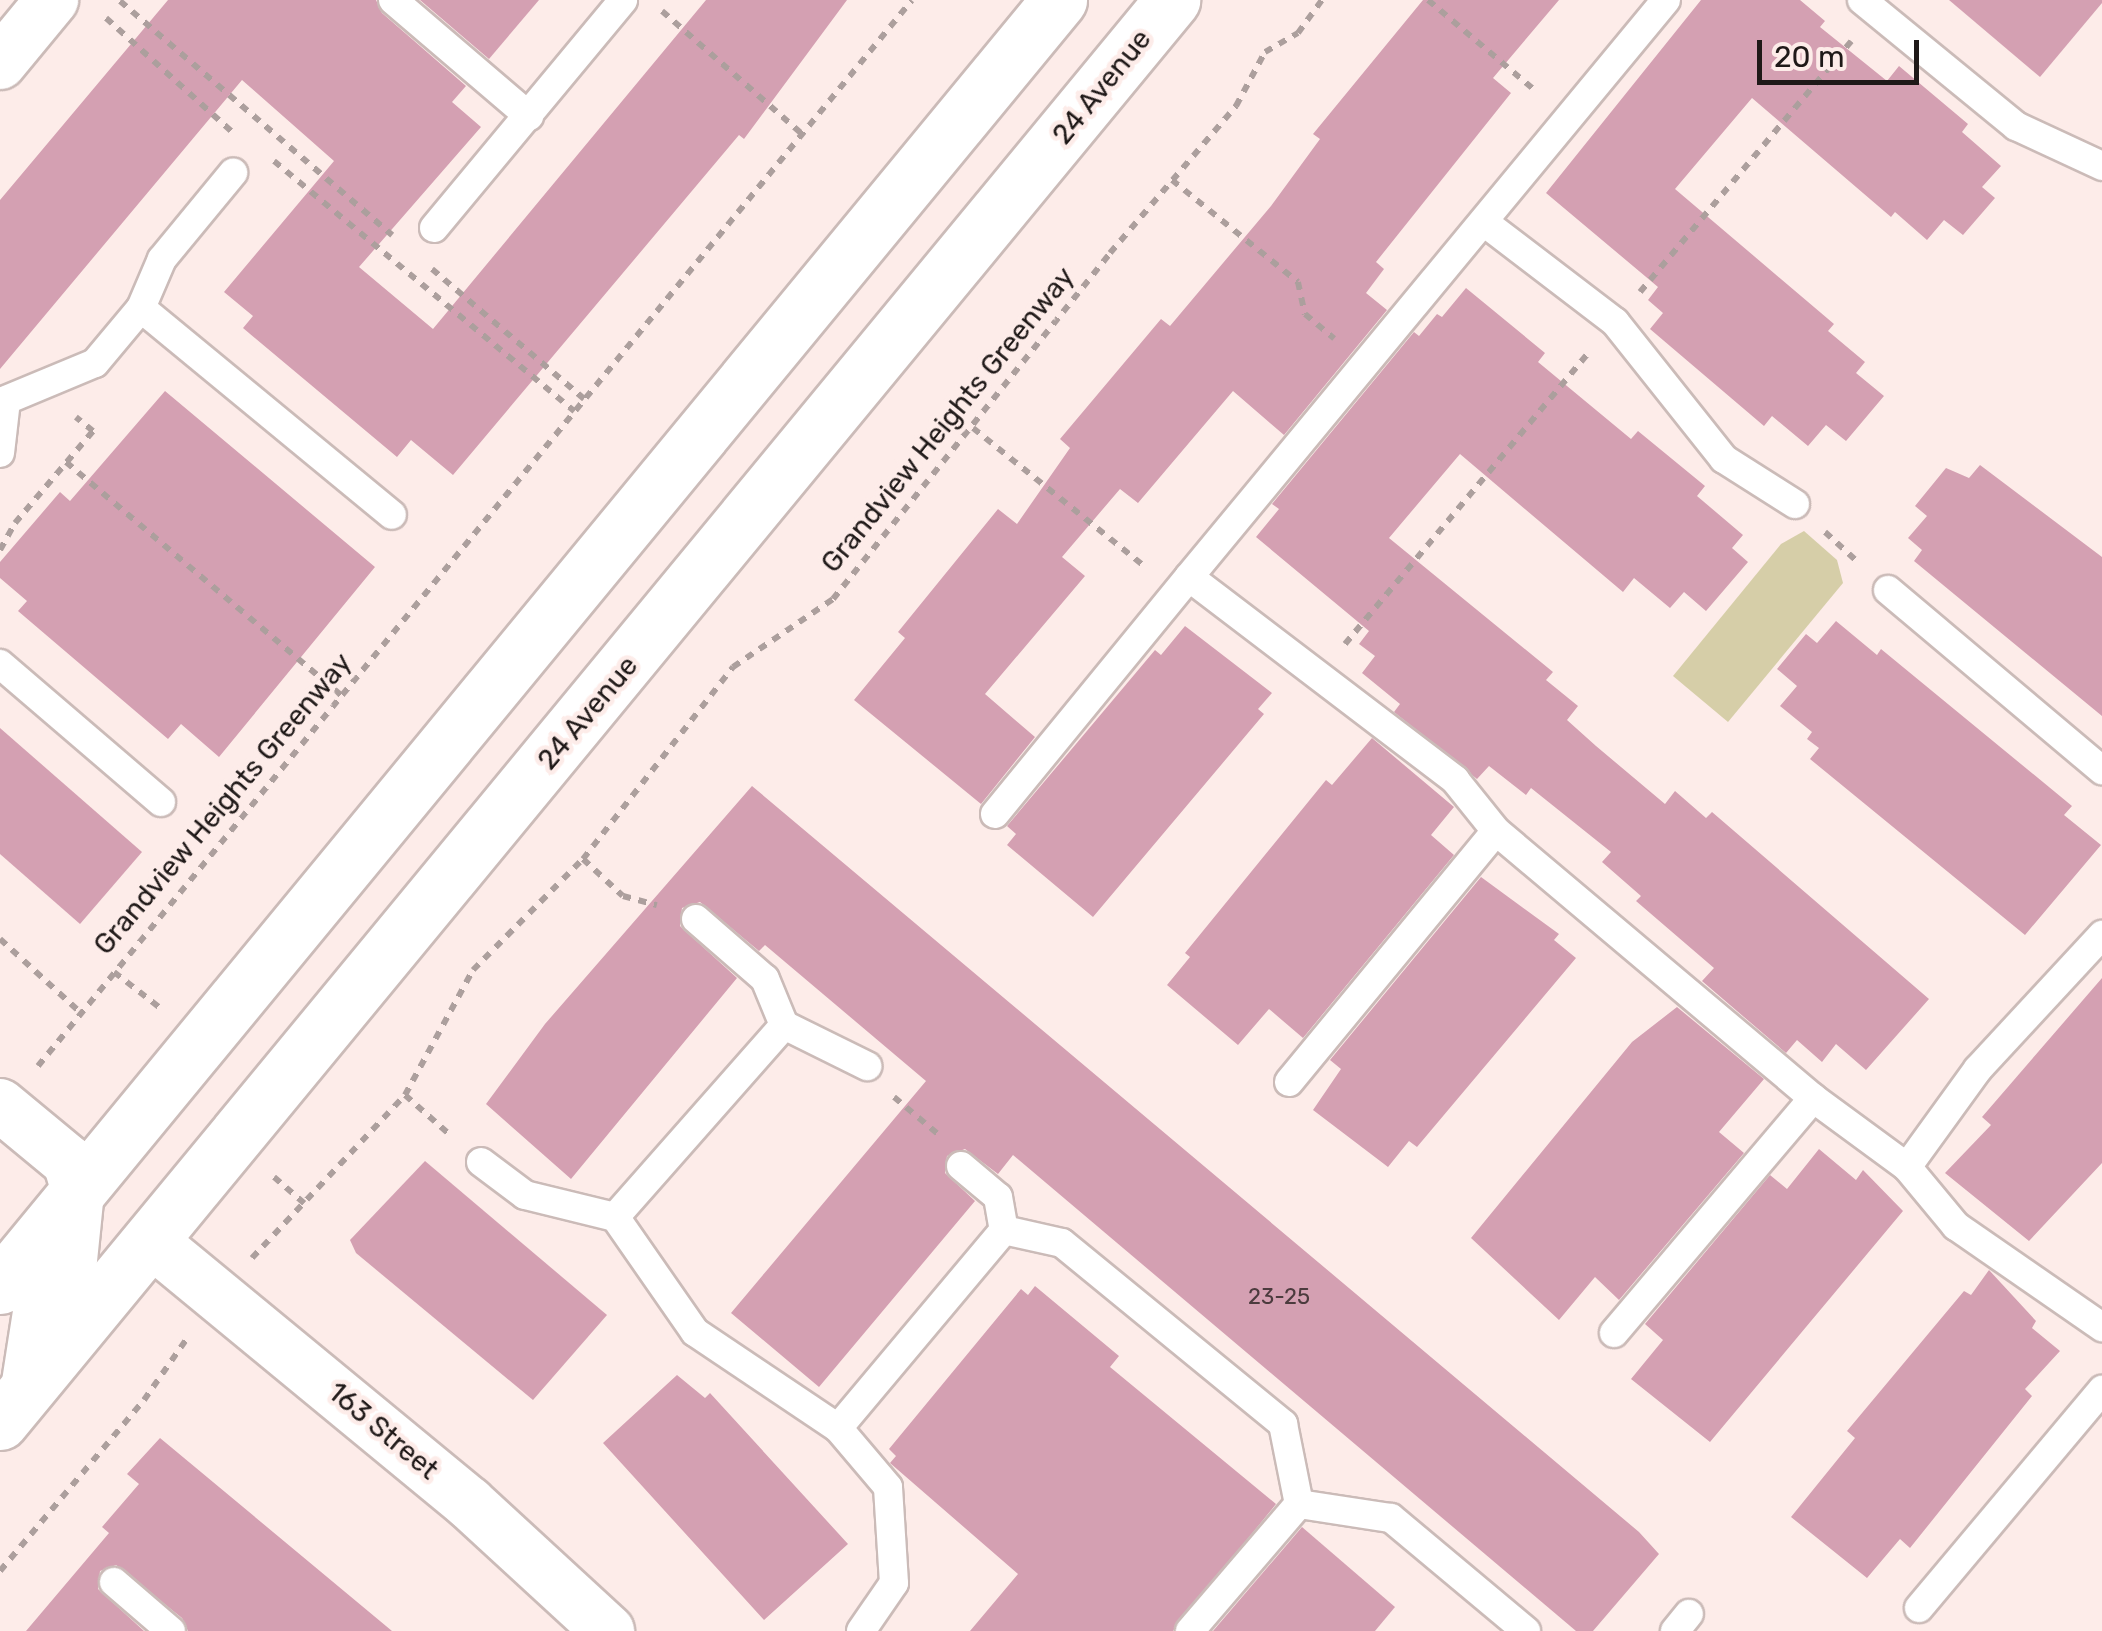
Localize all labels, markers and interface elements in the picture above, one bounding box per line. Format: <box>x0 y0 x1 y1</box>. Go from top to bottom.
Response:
scale bar <box>1762 20 1924 82</box>
street label: 24 Avenue <box>1045 23 1159 151</box>
text: 20 m <box>1774 39 1845 75</box>
street label: Grandview Heights Greenway <box>814 260 1082 580</box>
street label: Grandview Heights Greenway <box>87 646 359 962</box>
street label: 24 Avenue <box>531 649 645 777</box>
house number: 23-25 <box>1248 1284 1310 1310</box>
street label: 163 Street <box>321 1375 445 1487</box>

